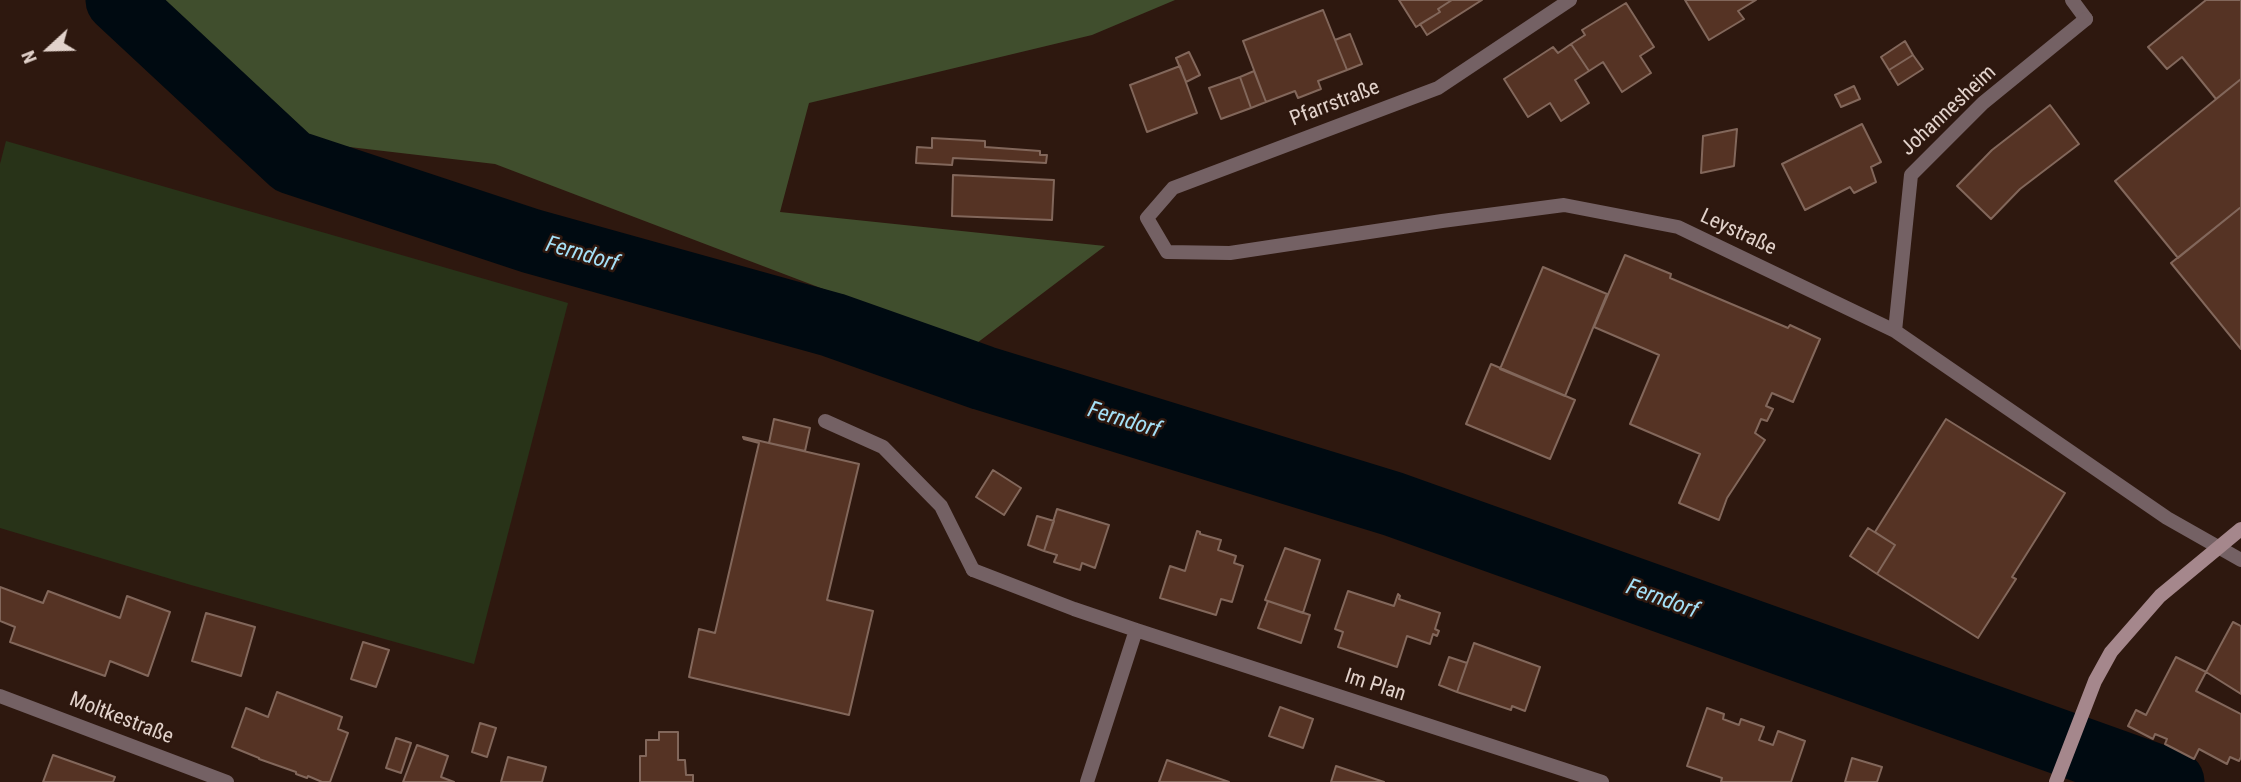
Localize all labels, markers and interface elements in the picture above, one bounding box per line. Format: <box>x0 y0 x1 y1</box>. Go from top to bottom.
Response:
north arrow <box>14 14 84 84</box>
text: N <box>16 47 42 67</box>
street label: Johannesheim <box>1896 60 2002 162</box>
street label: Pfarrstraße <box>1287 75 1383 133</box>
street label: Leystraße <box>1696 204 1780 262</box>
water label: Ferndorf <box>542 231 622 279</box>
water label: Ferndorf <box>1084 397 1164 445</box>
water label: Ferndorf <box>1622 574 1702 626</box>
street label: Im Plan <box>1341 664 1409 708</box>
street label: Moltkestraße <box>66 688 176 750</box>

